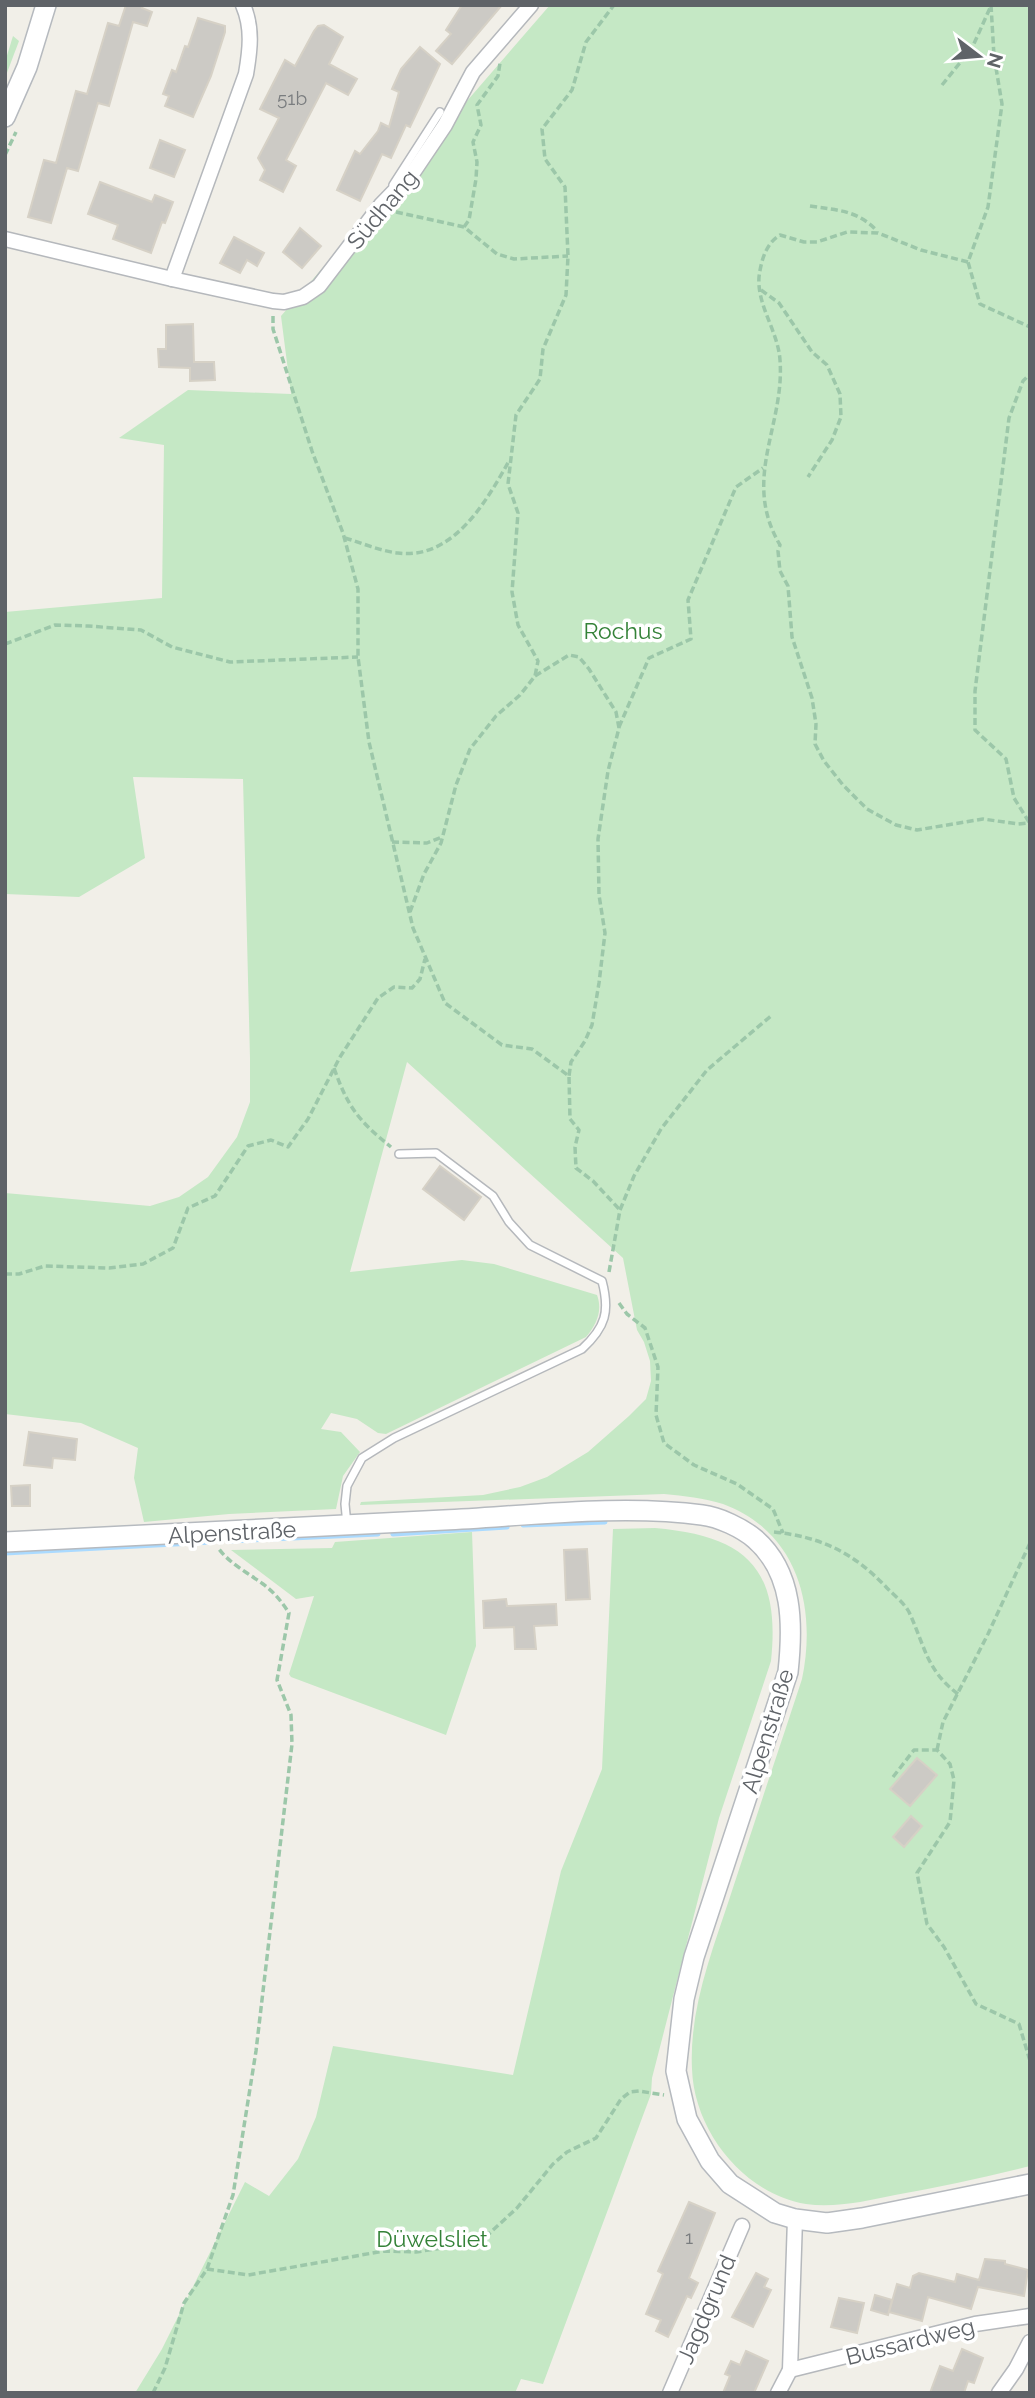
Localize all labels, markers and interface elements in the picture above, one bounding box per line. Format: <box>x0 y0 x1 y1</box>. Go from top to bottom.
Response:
north arrow <box>944 21 1014 91</box>
text: N <box>983 51 1008 71</box>
house number: 51b <box>277 87 307 109</box>
street label: Südhang <box>341 164 423 254</box>
park label: Rochus <box>583 617 663 644</box>
street label: Alpenstraße <box>167 1515 297 1549</box>
street label: Alpenstraße <box>735 1666 799 1796</box>
park label: Düwelsliet <box>376 2225 488 2252</box>
house number: 1 <box>685 2226 693 2248</box>
street label: Jagdgrund <box>671 2251 741 2367</box>
street label: Bussardweg <box>843 2312 977 2370</box>

